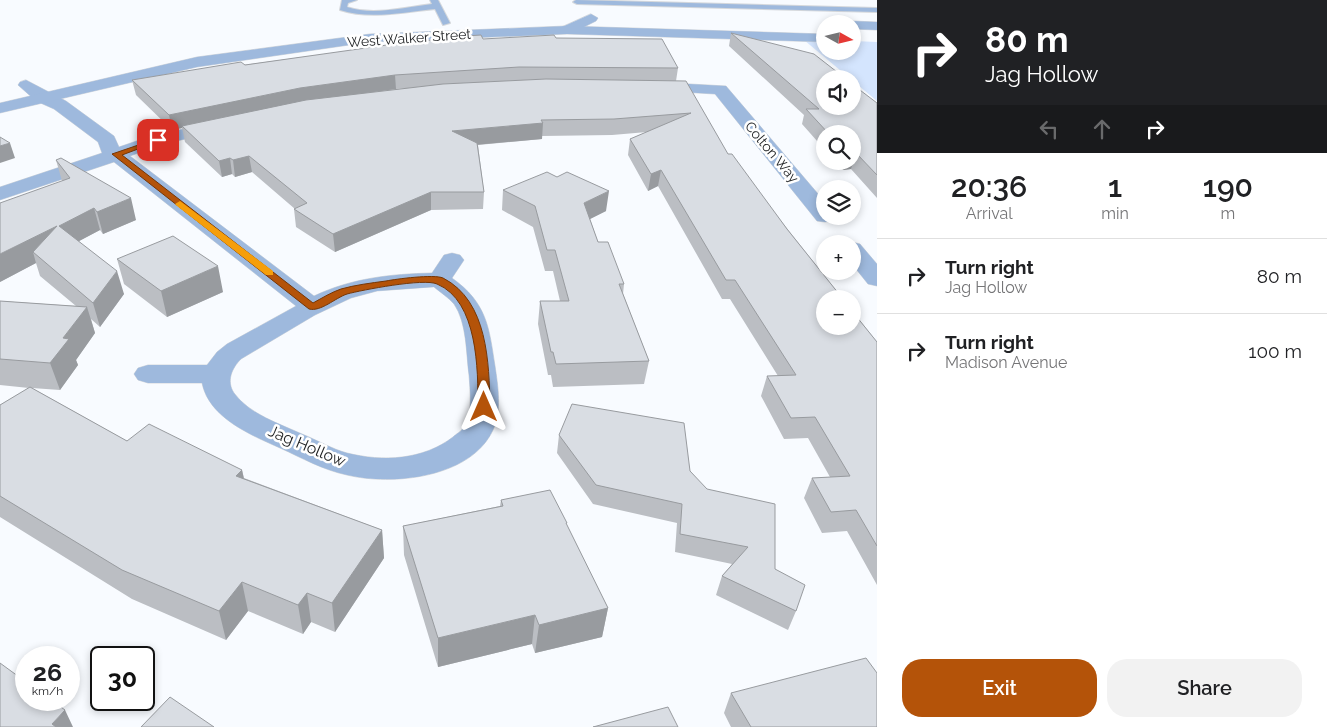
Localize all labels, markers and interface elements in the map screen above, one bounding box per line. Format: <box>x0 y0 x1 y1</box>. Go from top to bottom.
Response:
north arrow <box>816 15 861 60</box>
map controls <box>816 15 861 335</box>
text: 80 m <box>985 19 1069 60</box>
icon: right <box>902 20 967 85</box>
street label: West Walker Street <box>347 26 472 50</box>
text: Jag Hollow <box>985 61 1098 87</box>
button: sound <box>816 70 861 115</box>
icon: left <box>1035 115 1063 143</box>
icon: ahead <box>1088 115 1116 143</box>
icon: right <box>1141 115 1169 143</box>
street label: Colton Way <box>742 118 802 186</box>
pin <box>137 119 179 161</box>
button: search <box>816 125 861 170</box>
icon: arrive <box>144 126 172 154</box>
text: 20:36 <box>951 169 1027 204</box>
text: 1 <box>1108 169 1122 204</box>
text: 190 <box>1203 169 1253 204</box>
button: layers <box>816 180 861 225</box>
text: Arrival <box>966 204 1013 223</box>
text: min <box>1101 204 1129 223</box>
text: m <box>1221 204 1235 223</box>
button: + <box>816 235 861 280</box>
text: Turn right <box>945 256 1034 278</box>
icon: right <box>902 262 930 290</box>
text: 80 m <box>1257 265 1302 287</box>
text: Jag Hollow <box>945 278 1027 297</box>
button: − <box>816 290 861 335</box>
text: Turn right <box>945 331 1034 353</box>
icon: right <box>902 337 930 365</box>
text: 100 m <box>1248 340 1302 362</box>
text: Madison Avenue <box>945 353 1067 372</box>
position arrow <box>457 380 509 432</box>
street label: Jag Hollow <box>265 421 349 471</box>
speed limit sign: 30 <box>90 646 155 711</box>
text: 26 <box>33 657 62 687</box>
button: Exit <box>902 659 1097 717</box>
button: Share <box>1107 659 1302 717</box>
text: km/h <box>32 684 63 698</box>

